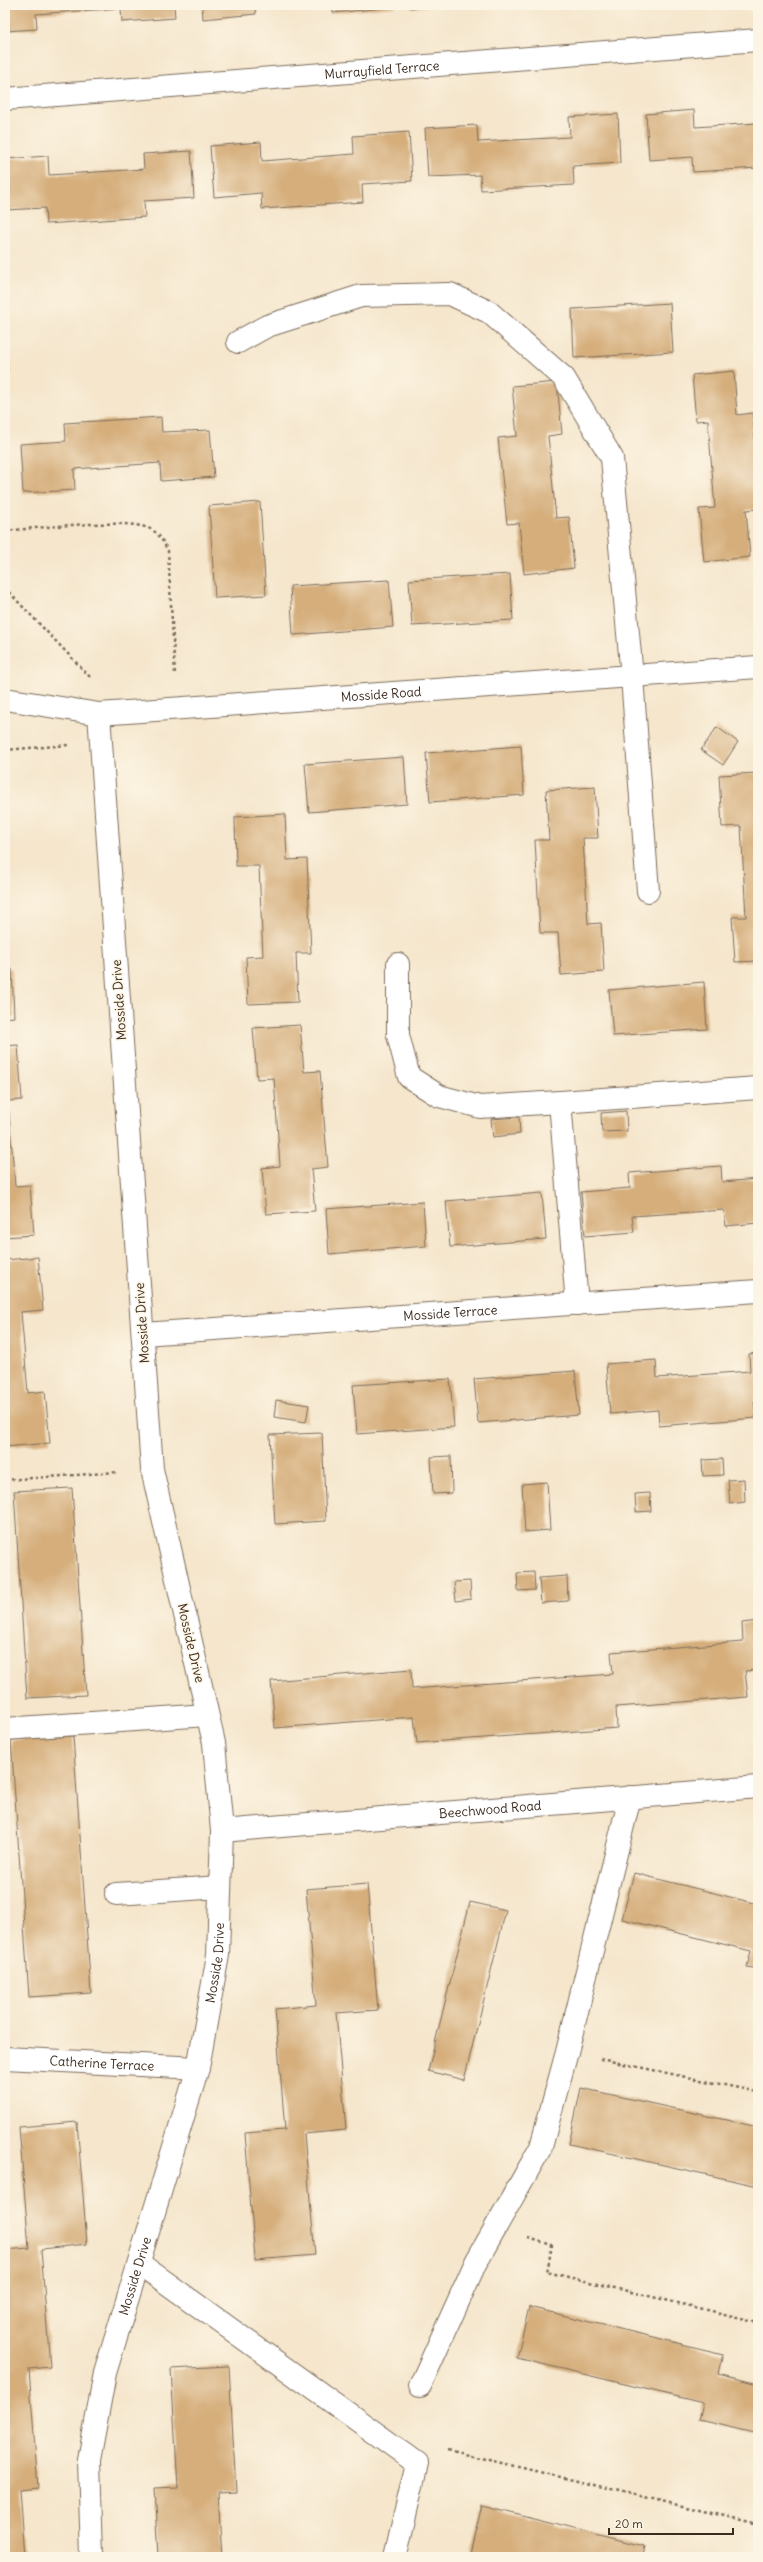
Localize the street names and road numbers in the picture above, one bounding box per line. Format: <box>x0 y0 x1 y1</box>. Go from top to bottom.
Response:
street label: Murrayfield Terrace <box>324 56 440 82</box>
street label: Mosside Road <box>340 683 422 705</box>
street label: Mosside Drive <box>108 959 130 1041</box>
street label: Mosside Drive <box>131 1282 153 1364</box>
street label: Mosside Terrace <box>403 1301 498 1324</box>
street label: Mosside Drive <box>174 1602 208 1684</box>
street label: Beechwood Road <box>438 1796 542 1822</box>
street label: Mosside Drive <box>201 1922 228 2004</box>
street label: Catherine Terrace <box>49 2052 155 2074</box>
street label: Mosside Drive <box>115 2235 155 2317</box>

